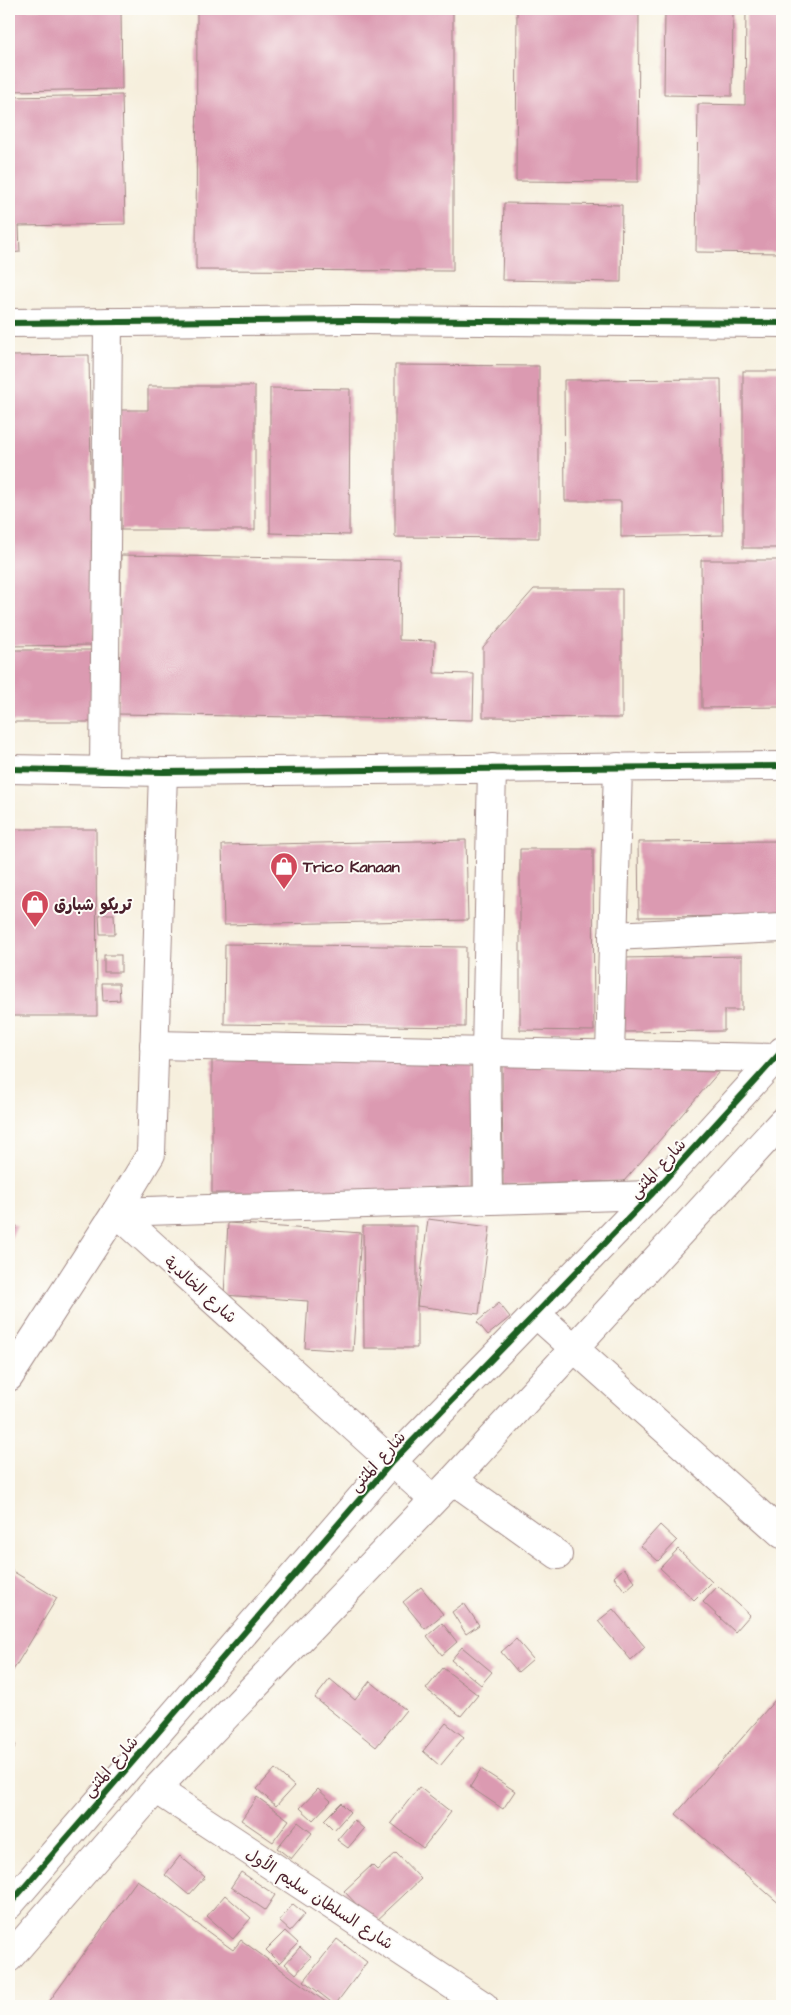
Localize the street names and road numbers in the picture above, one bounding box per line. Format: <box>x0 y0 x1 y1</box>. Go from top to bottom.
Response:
street label: شارع المثنى <box>624 1134 691 1203</box>
street label: شارع الخالدية <box>159 1251 241 1328</box>
street label: شارع المثنى <box>345 1427 411 1497</box>
street label: شارع المثنى <box>78 1731 144 1802</box>
street label: شارع السلطان سليم الأول <box>241 1843 397 1956</box>

